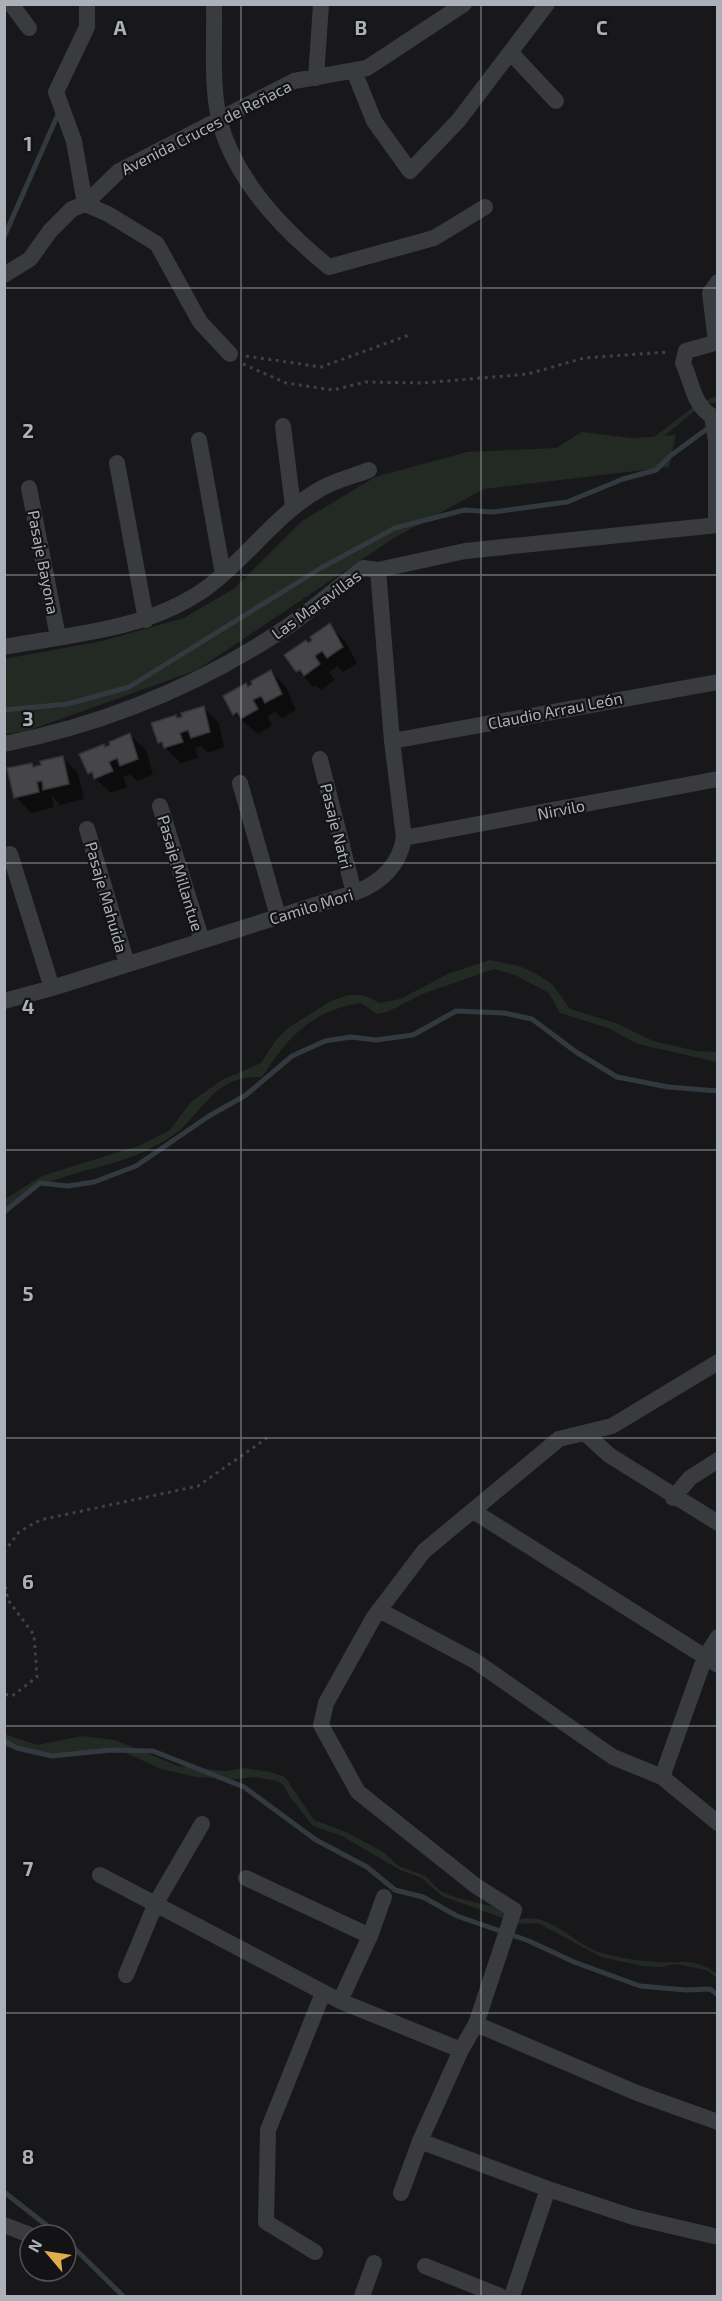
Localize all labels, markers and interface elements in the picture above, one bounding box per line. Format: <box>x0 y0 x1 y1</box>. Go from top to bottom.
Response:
text: A <box>113 15 127 39</box>
text: B <box>355 15 367 39</box>
text: C <box>596 15 608 39</box>
street label: Avenida Cruces de Reñaca <box>118 76 294 178</box>
text: 1 <box>24 131 32 155</box>
text: 2 <box>22 418 34 442</box>
street label: Pasaje Bayona <box>24 508 63 616</box>
street label: Las Maravillas <box>268 565 364 643</box>
street label: Claudio Arrau León <box>486 688 624 732</box>
text: 3 <box>22 706 34 730</box>
street label: Pasaje Natri <box>316 781 357 871</box>
street label: Nirvilo <box>536 795 586 823</box>
street label: Pasaje Millantue <box>153 813 208 934</box>
street label: Pasaje Mahuida <box>81 839 132 955</box>
street label: Camilo Mori <box>267 884 355 928</box>
text: 4 <box>22 994 35 1018</box>
text: 5 <box>22 1281 34 1305</box>
text: 6 <box>22 1569 34 1593</box>
text: 7 <box>23 1856 34 1880</box>
text: 8 <box>22 2144 34 2168</box>
north arrow <box>18 2223 78 2283</box>
text: N <box>23 2236 46 2255</box>

